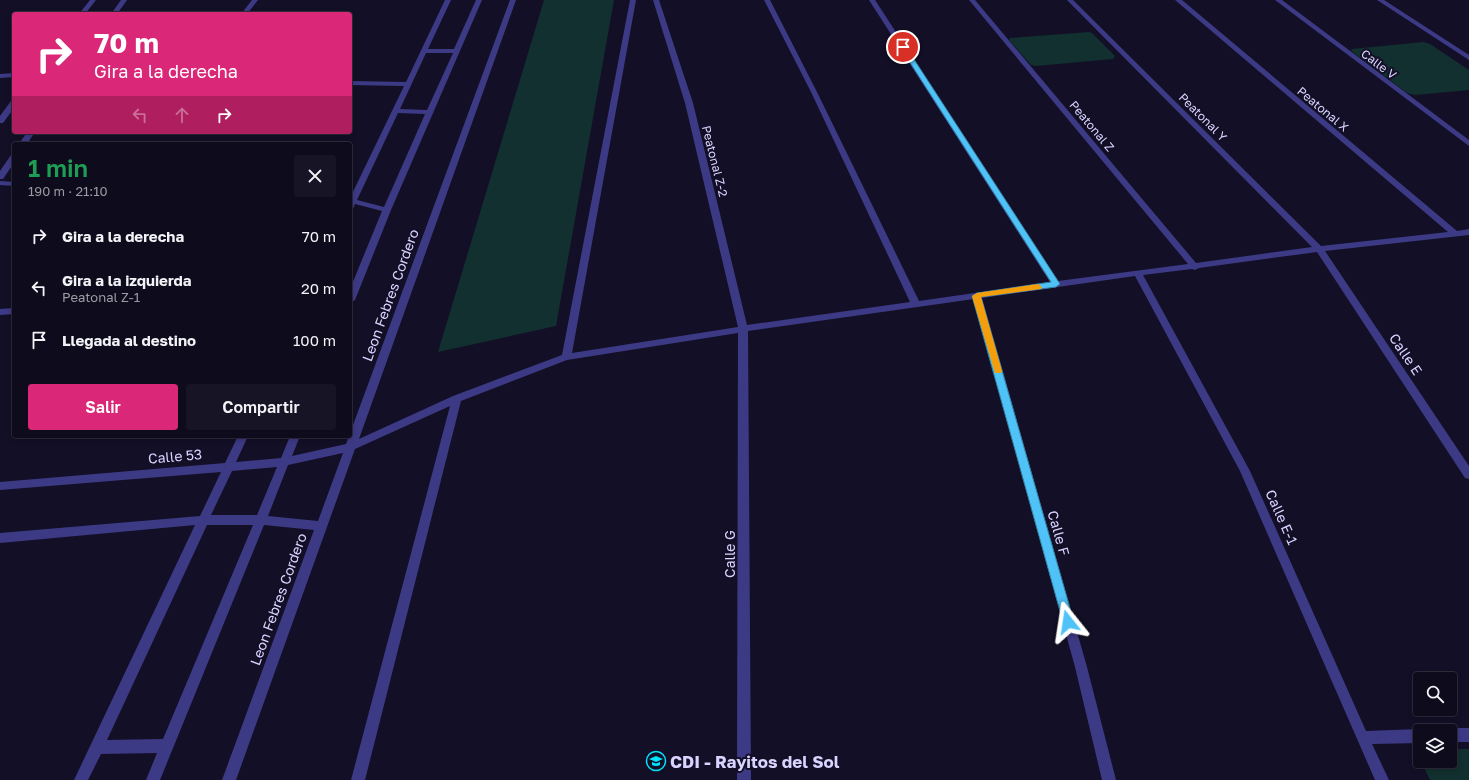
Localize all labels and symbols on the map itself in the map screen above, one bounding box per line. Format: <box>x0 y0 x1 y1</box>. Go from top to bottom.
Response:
pin <box>886 30 920 64</box>
street label: Calle V <box>1358 46 1400 82</box>
street label: Peatonal X <box>1294 83 1352 135</box>
street label: Peatonal Y <box>1176 90 1230 144</box>
street label: Peatonal Z <box>1066 98 1118 154</box>
street label: Peatonal Z-2 <box>699 124 731 198</box>
street label: Leon Febres Cordero <box>358 227 422 363</box>
street label: Calle E <box>1386 330 1426 378</box>
street label: Calle 53 <box>147 445 203 467</box>
street label: Calle E-1 <box>1262 487 1302 547</box>
street label: Calle F <box>1044 508 1074 558</box>
street label: Calle G <box>721 530 738 578</box>
street label: Leon Febres Cordero <box>246 531 310 667</box>
position arrow <box>1047 601 1089 643</box>
school or university icon: CDI - Rayitos del Sol <box>645 750 667 772</box>
place label: CDI - Rayitos del Sol <box>670 751 840 772</box>

